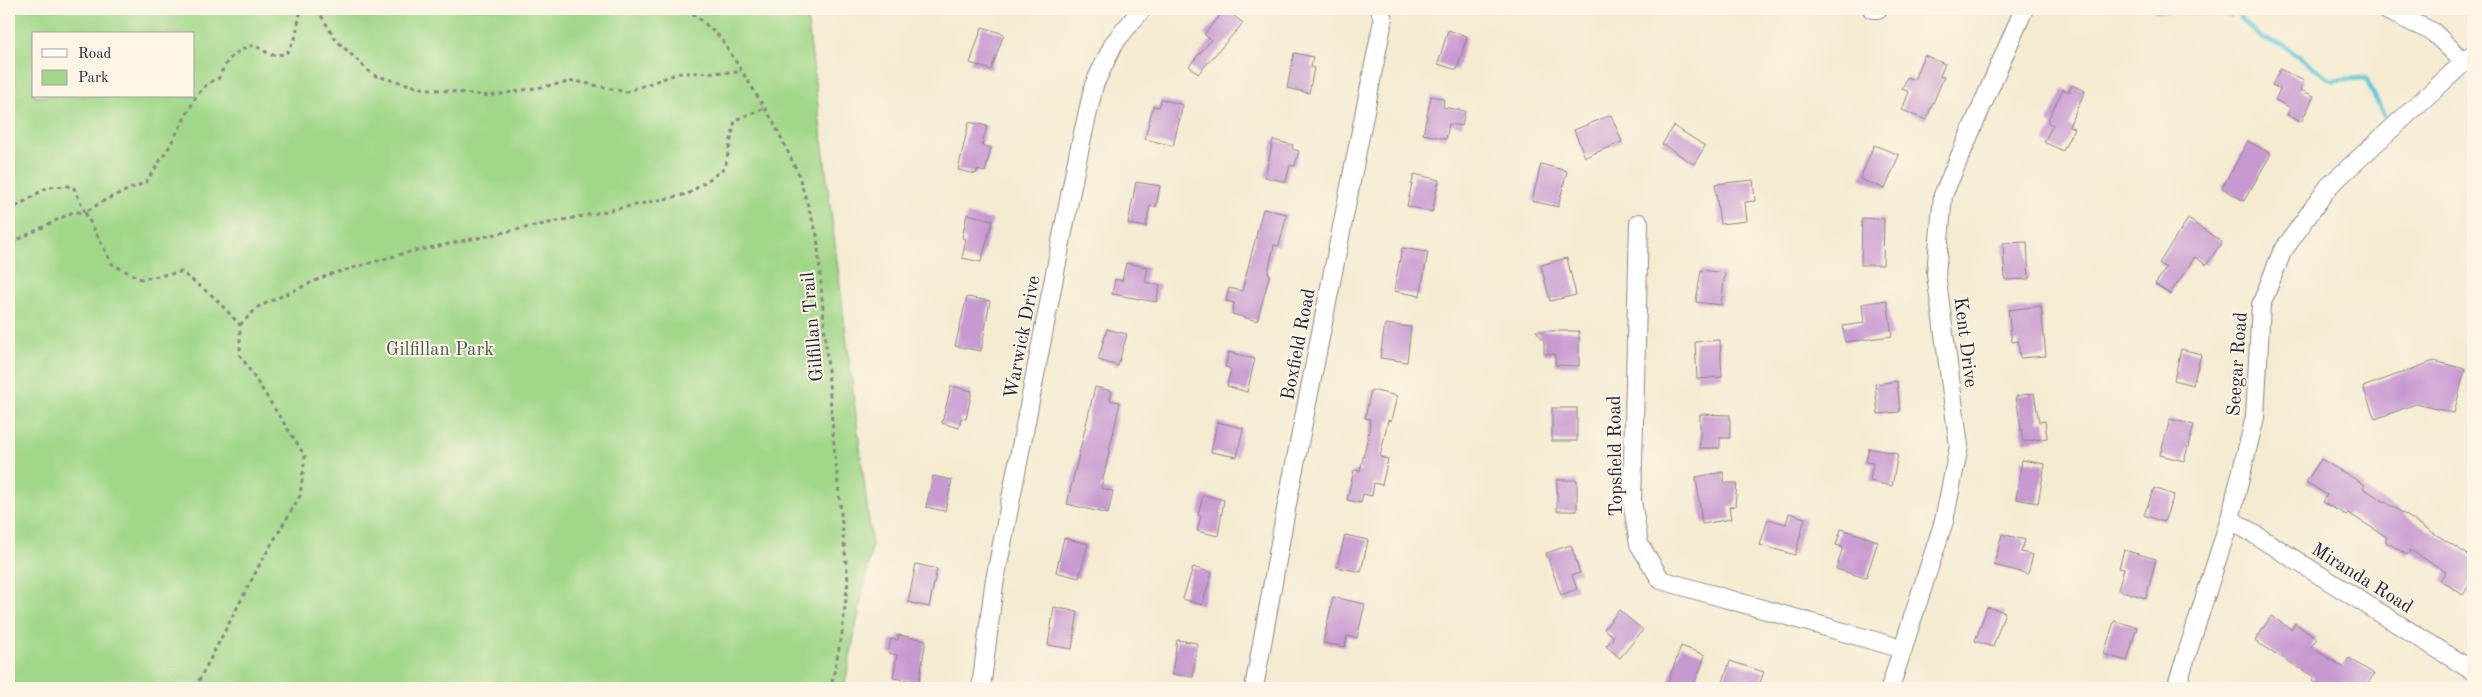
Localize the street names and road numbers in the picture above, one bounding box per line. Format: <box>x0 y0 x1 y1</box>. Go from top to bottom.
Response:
street label: Gilfillan Trail <box>799 271 828 383</box>
street label: Warwick Drive <box>1002 274 1045 401</box>
street label: Boxfield Road <box>1279 287 1320 402</box>
street label: Kent Drive <box>1950 296 1979 389</box>
street label: Seegar Road <box>2225 311 2252 417</box>
street label: Topsfield Road <box>1606 395 1627 517</box>
street label: Miranda Road <box>2308 540 2416 618</box>

